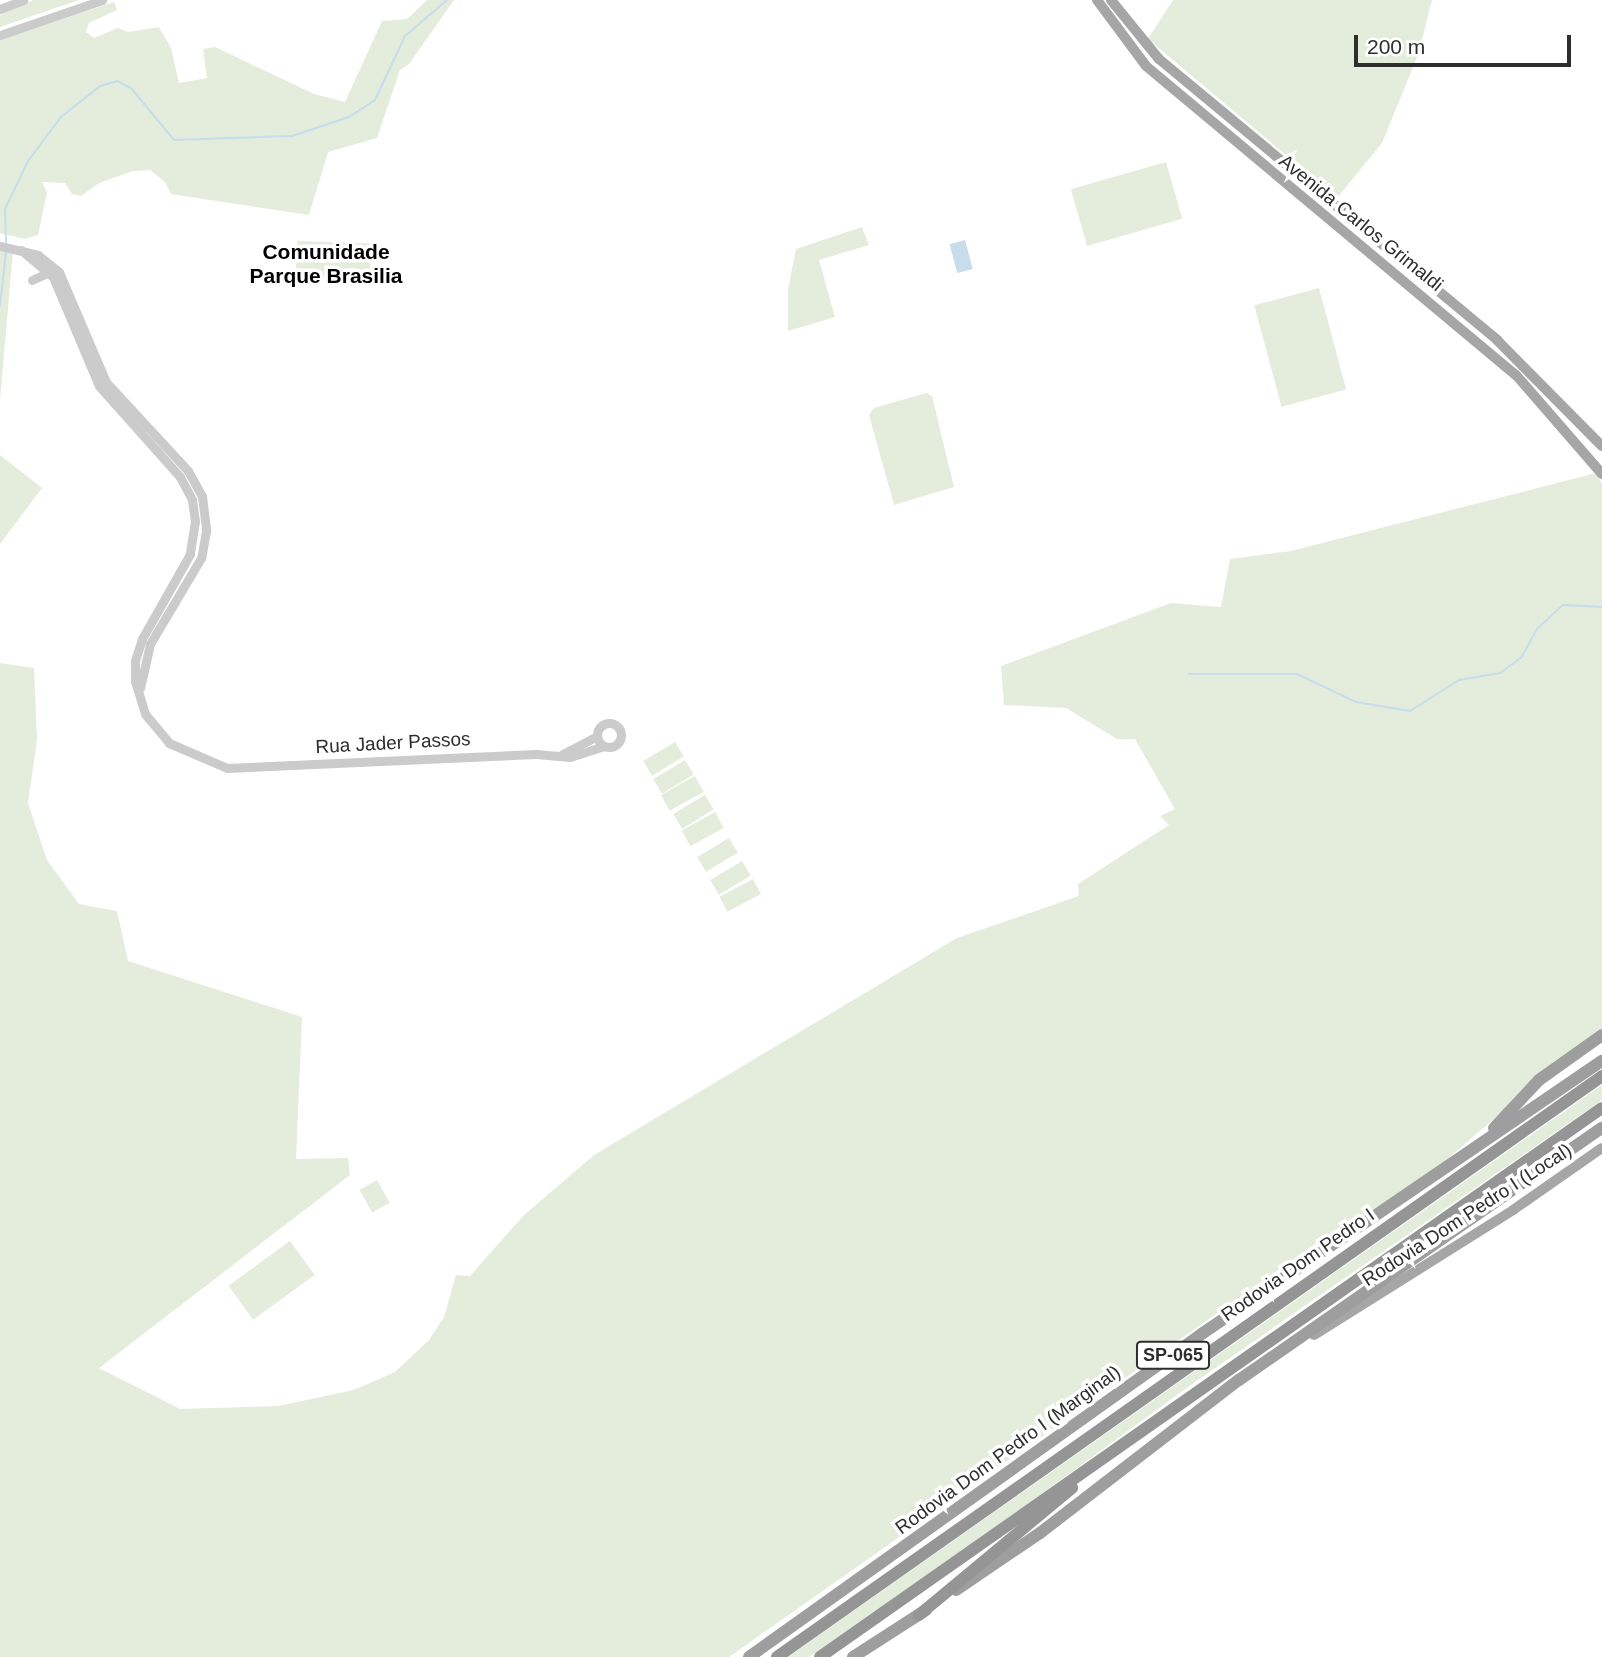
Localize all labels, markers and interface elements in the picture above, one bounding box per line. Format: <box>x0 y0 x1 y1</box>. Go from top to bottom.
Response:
scale bar <box>1357 21 1574 65</box>
text: 200 m <box>1367 35 1425 58</box>
street label: Avenida Carlos Grimaldi <box>1274 150 1448 296</box>
district label: Comunidade Parque Brasilia <box>250 239 402 289</box>
street label: Rua Jader Passos <box>315 728 471 758</box>
street label: Rodovia Dom Pedro I (Local) <box>1358 1139 1576 1291</box>
street label: Rodovia Dom Pedro I <box>1217 1204 1379 1326</box>
road number: SP-065 <box>1134 1340 1212 1370</box>
street label: Rodovia Dom Pedro I (Marginal) <box>891 1361 1125 1539</box>

